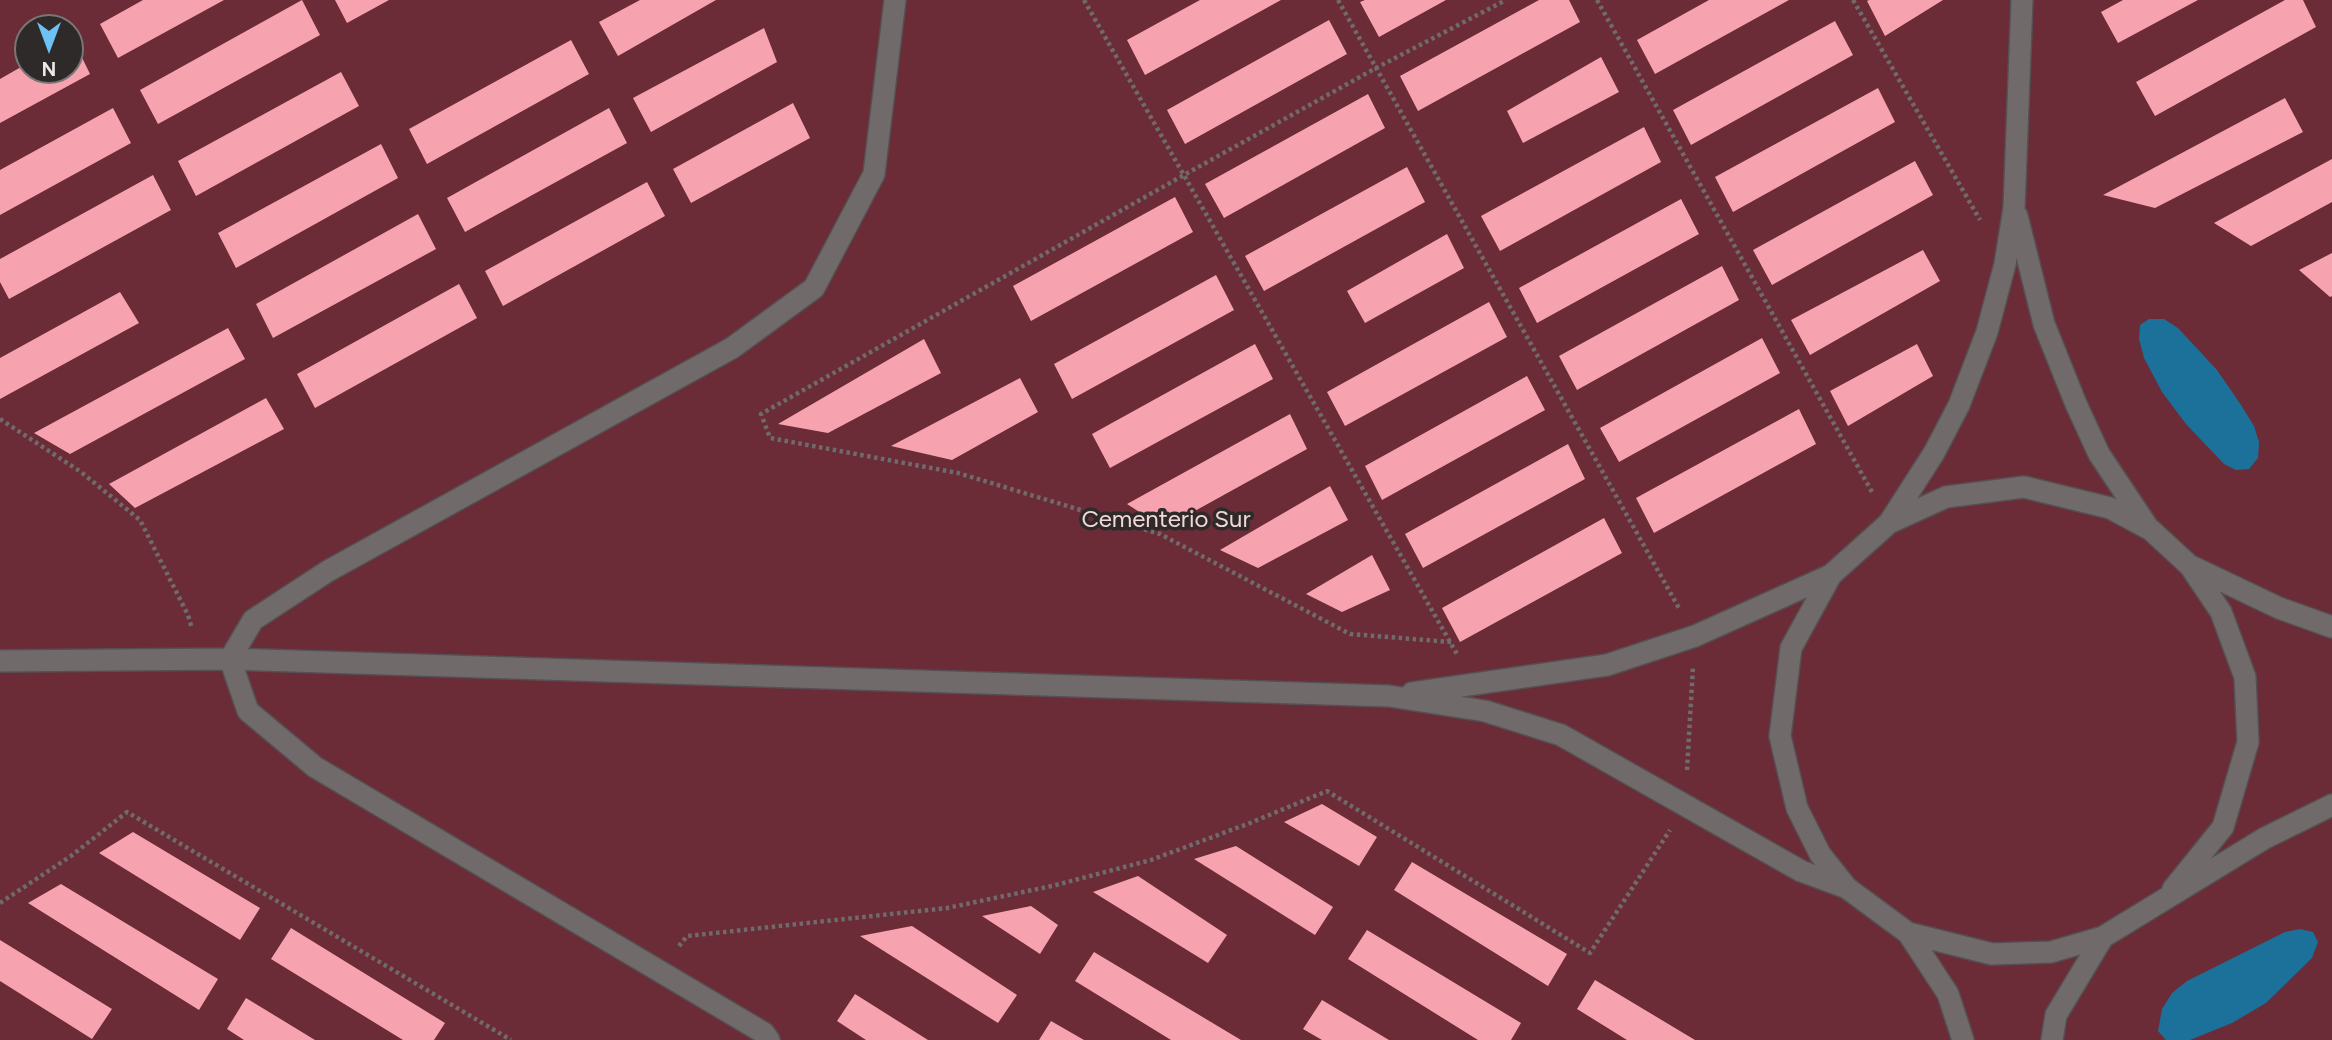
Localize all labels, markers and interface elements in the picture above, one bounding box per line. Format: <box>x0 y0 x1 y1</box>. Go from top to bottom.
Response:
north arrow <box>14 14 84 84</box>
text: N <box>42 57 56 80</box>
park label: Cementerio Sur <box>1081 506 1251 534</box>

